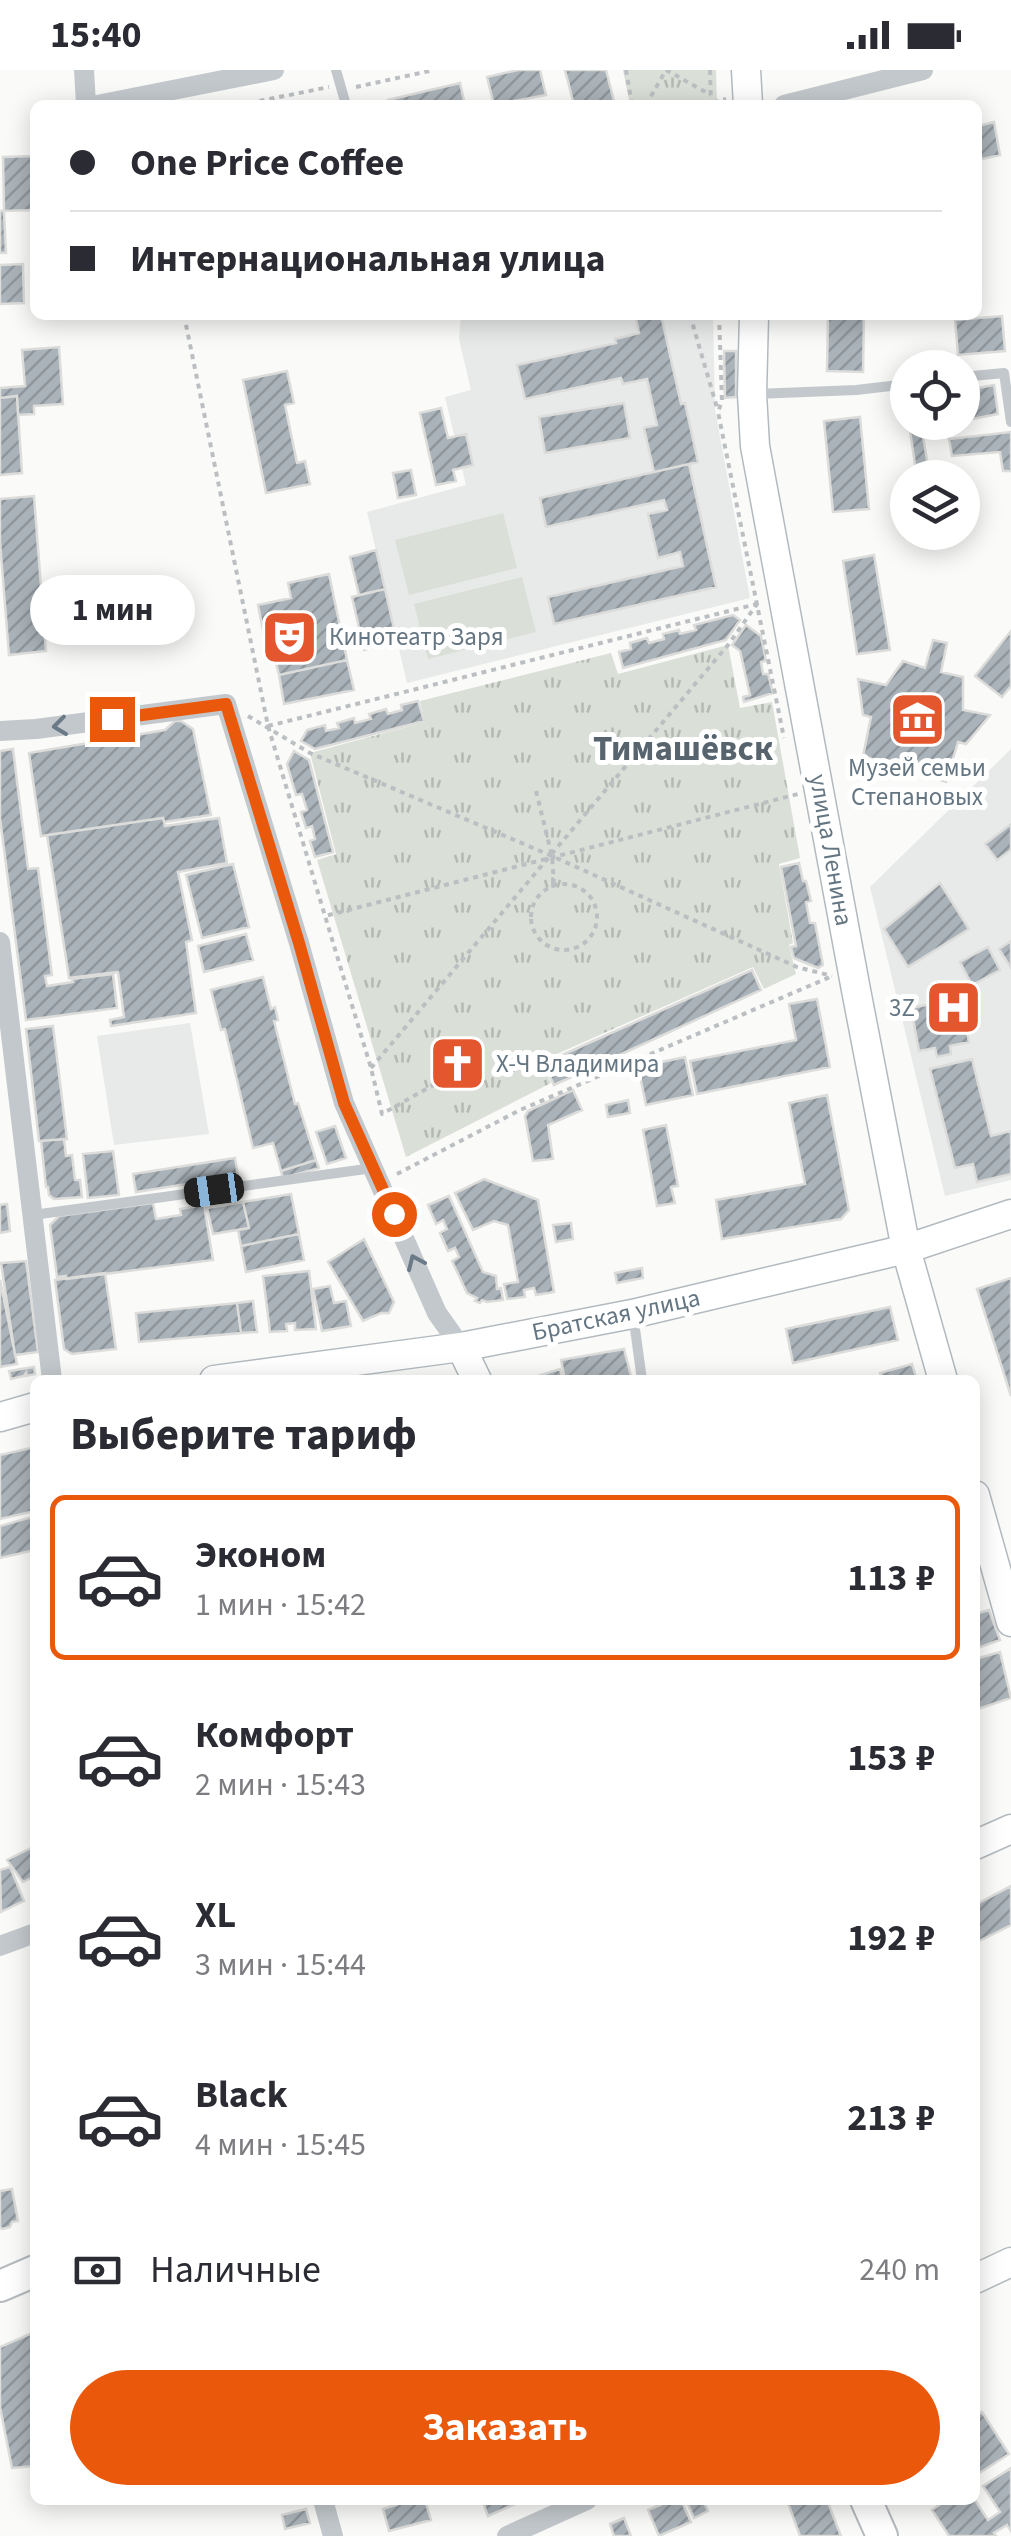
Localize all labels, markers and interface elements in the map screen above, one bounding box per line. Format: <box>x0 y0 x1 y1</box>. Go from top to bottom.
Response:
text: 15:40 <box>50 8 142 62</box>
text: One Price Coffee <box>130 136 404 190</box>
text: Интернациональная улица <box>130 232 605 286</box>
map controls <box>890 350 980 550</box>
button: locate <box>890 350 980 440</box>
button: layers <box>890 460 980 550</box>
callout: 1 мин <box>29 574 194 644</box>
text: 1 мин <box>72 587 153 633</box>
theatre icon: Кинотеатр Заря <box>260 607 320 667</box>
place label: Кинотеатр Заря <box>329 619 504 655</box>
museum icon: Музей семьи Степановых <box>887 689 947 749</box>
route end <box>90 697 135 742</box>
one-way arrow <box>52 714 68 735</box>
district label: Тимашёвск <box>593 724 773 774</box>
place label: Музей семьи Степановых <box>848 750 986 815</box>
street label: улица Ленина <box>800 771 862 929</box>
hospital icon: 3Z <box>924 978 984 1038</box>
place label: 3Z <box>889 990 915 1026</box>
church icon: Х-Ч Владимира <box>427 1034 487 1094</box>
place label: Х-Ч Владимира <box>496 1046 659 1082</box>
car <box>182 1171 246 1209</box>
route start <box>372 1192 417 1237</box>
one-way arrow <box>407 1254 427 1272</box>
street label: Братская улица <box>529 1280 703 1350</box>
text: Выберите тариф <box>70 1403 417 1467</box>
text: Эконом <box>195 1528 326 1582</box>
icon: car <box>75 1533 165 1623</box>
text: 113 ₽ <box>847 1551 935 1605</box>
text: 1 мин · 15:42 <box>195 1582 366 1628</box>
text: Комфорт <box>195 1708 354 1762</box>
icon: car <box>75 1713 165 1803</box>
text: 153 ₽ <box>847 1731 935 1785</box>
text: 2 мин · 15:43 <box>195 1762 366 1808</box>
text: XL <box>195 1888 236 1942</box>
icon: car <box>75 1893 165 1983</box>
text: 192 ₽ <box>847 1911 935 1965</box>
text: 3 мин · 15:44 <box>195 1942 366 1988</box>
text: Black <box>195 2068 288 2122</box>
icon: car <box>75 2073 165 2163</box>
text: 213 ₽ <box>847 2091 935 2145</box>
text: 4 мин · 15:45 <box>195 2122 366 2168</box>
icon: cash <box>70 2243 125 2298</box>
text: Наличные <box>150 2243 321 2297</box>
text: 240 m <box>859 2247 940 2293</box>
button: Заказать <box>70 2370 940 2485</box>

